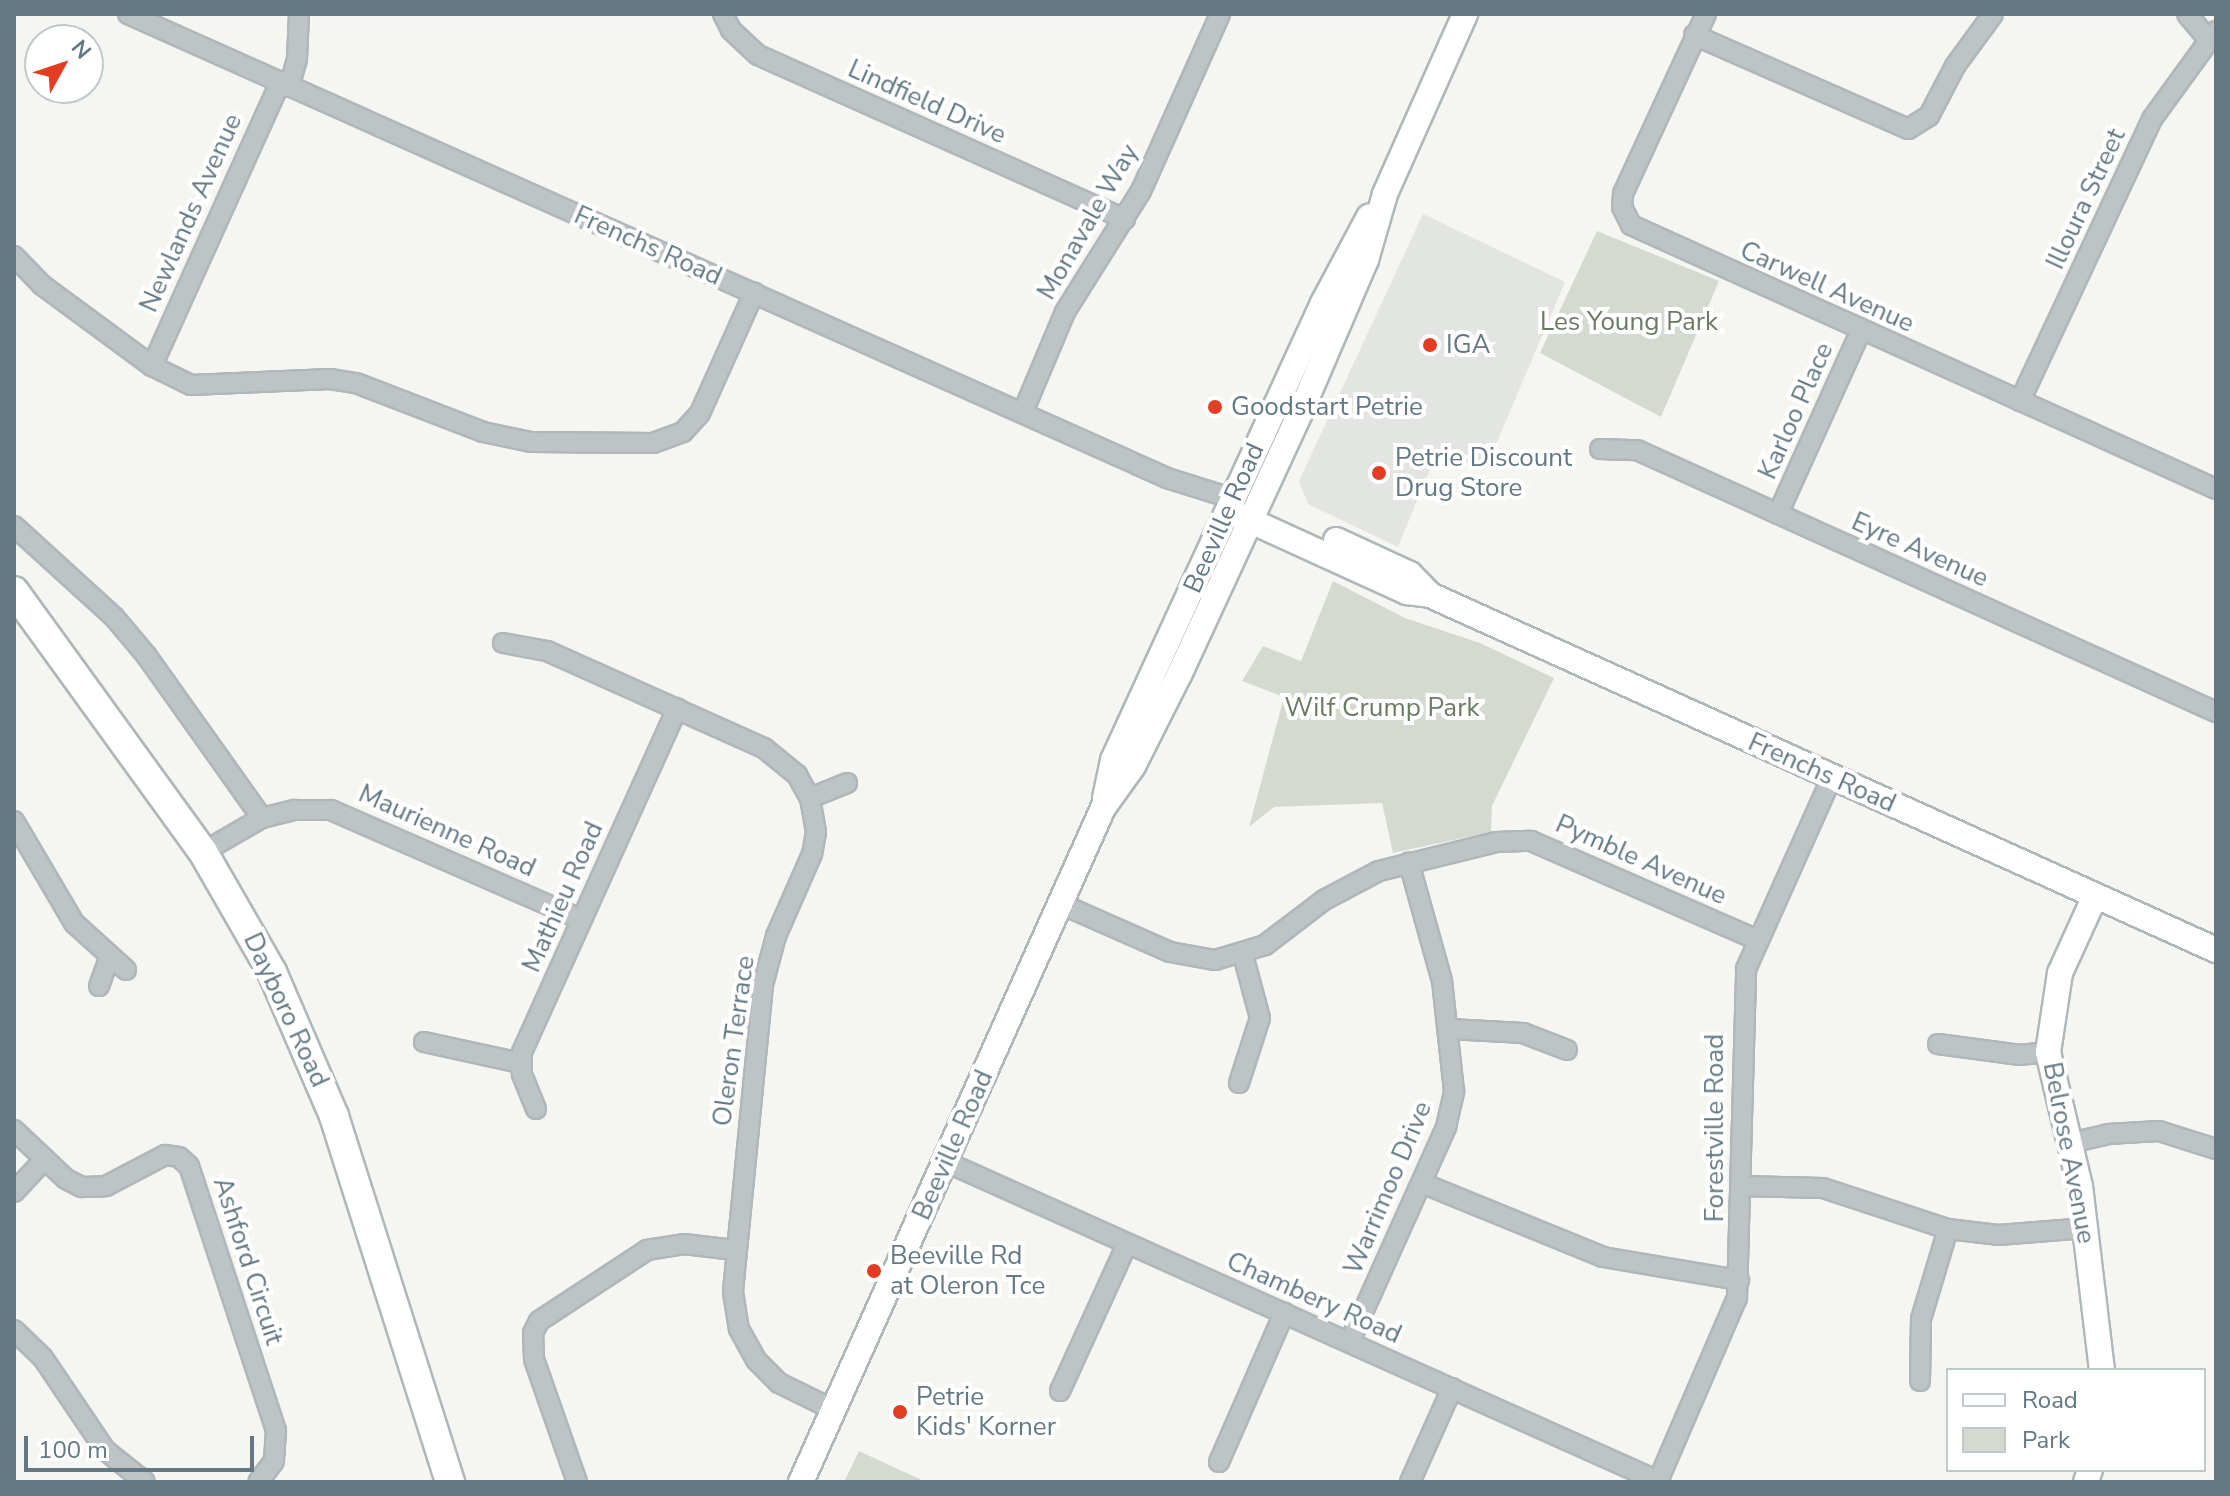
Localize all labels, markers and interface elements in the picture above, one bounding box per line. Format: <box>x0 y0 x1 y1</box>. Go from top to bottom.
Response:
north arrow <box>24 24 104 104</box>
text: N <box>64 34 98 66</box>
street label: Lindfield Drive <box>843 53 1011 151</box>
street label: Newlands Avenue <box>133 109 249 317</box>
street label: Illoura Street <box>2040 124 2132 274</box>
street label: Monavale Way <box>1031 139 1145 305</box>
street label: Frenchs Road <box>569 200 727 292</box>
street label: Carwell Avenue <box>1735 235 1919 339</box>
park label: Les Young Park <box>1540 306 1718 338</box>
place label: IGA <box>1446 329 1490 361</box>
marker: IGA <box>1421 336 1439 354</box>
street label: Karloo Place <box>1752 338 1840 484</box>
place label: Goodstart Petrie <box>1231 391 1423 423</box>
marker: Goodstart Petrie <box>1206 398 1224 416</box>
street label: Beeville Road <box>1177 438 1271 598</box>
place label: Petrie Discount Drug Store <box>1395 442 1572 504</box>
marker: Petrie Discount Drug Store <box>1370 464 1388 482</box>
street label: Eyre Avenue <box>1847 506 1993 594</box>
park label: Wilf Crump Park <box>1285 692 1479 724</box>
street label: Frenchs Road <box>1743 727 1901 819</box>
street label: Maurienne Road <box>354 778 540 884</box>
street label: Pymble Avenue <box>1551 808 1731 912</box>
street label: Mathieu Road <box>516 817 610 977</box>
street label: Dayboro Road <box>237 928 335 1092</box>
street label: Oleron Terrace <box>707 954 761 1128</box>
street label: Forestville Road <box>1699 1034 1731 1222</box>
street label: Belrose Avenue <box>2036 1060 2102 1246</box>
street label: Beeville Road <box>906 1065 1000 1225</box>
street label: Warrimoo Drive <box>1337 1097 1439 1279</box>
street label: Ashford Circuit <box>206 1173 290 1349</box>
place label: Beeville Rd at Oleron Tce <box>890 1240 1045 1302</box>
street label: Chambery Road <box>1222 1246 1406 1350</box>
marker: Beeville Rd at Oleron Tce <box>865 1262 883 1280</box>
legend <box>1946 1368 2206 1472</box>
place label: Petrie Kids' Korner <box>916 1381 1056 1442</box>
text: Road <box>2022 1384 2078 1416</box>
marker: Petrie Kids' Korner <box>891 1403 909 1421</box>
scale bar <box>28 1420 258 1470</box>
text: Park <box>2022 1424 2070 1456</box>
text: 100 m <box>38 1434 108 1466</box>

